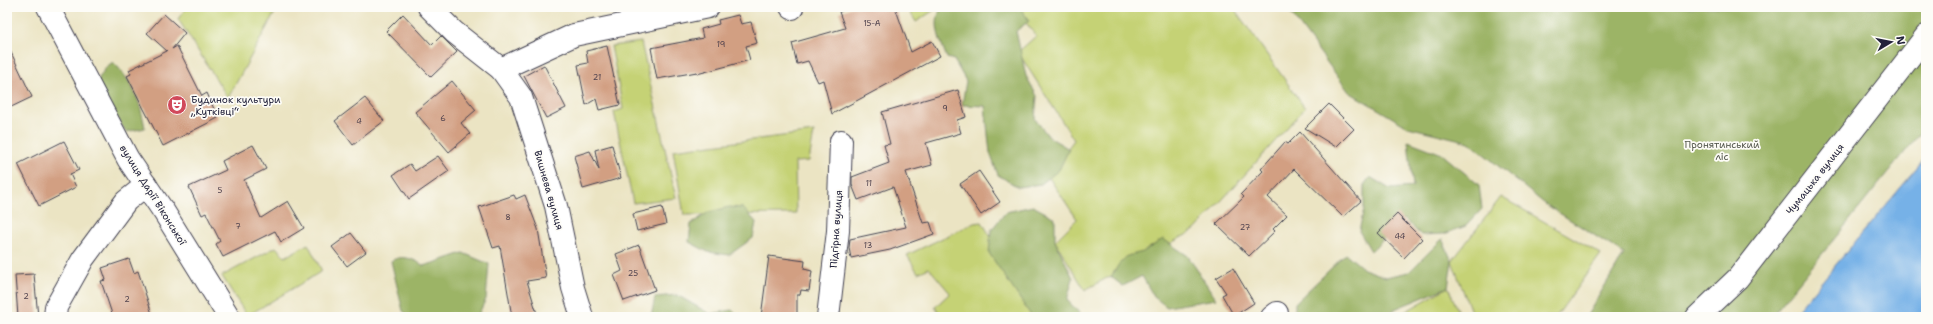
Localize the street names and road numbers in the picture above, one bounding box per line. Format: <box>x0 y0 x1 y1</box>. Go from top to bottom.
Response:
street label: Чумацька вулиця <box>1783 141 1847 217</box>
street label: вулиця Дарії Віконської <box>117 142 190 249</box>
street label: Вишнева вулиця <box>531 149 567 231</box>
street label: Підгірна вулиця <box>827 189 845 269</box>

